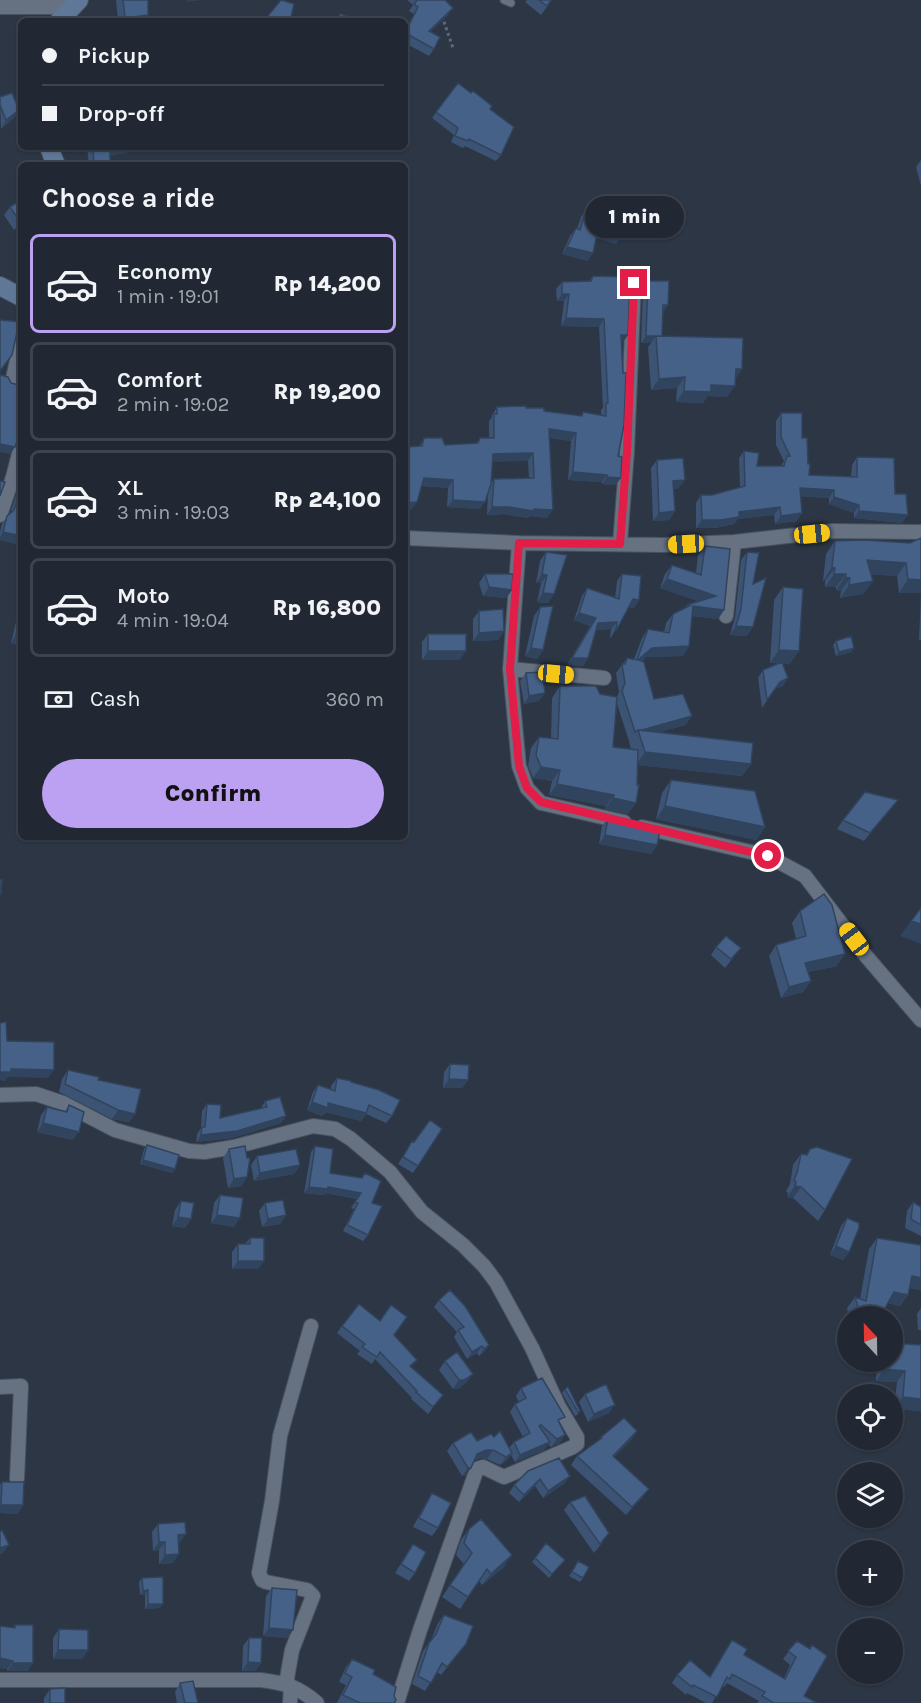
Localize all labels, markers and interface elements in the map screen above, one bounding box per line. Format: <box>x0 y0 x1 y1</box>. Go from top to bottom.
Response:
text: Pickup <box>78 43 150 69</box>
text: Drop-off <box>78 101 164 127</box>
text: Choose a ride <box>42 182 215 214</box>
callout: 1 min <box>584 196 684 238</box>
text: 1 min <box>608 205 661 228</box>
icon: car <box>45 257 99 311</box>
text: Economy <box>117 259 212 285</box>
route end <box>620 269 647 296</box>
text: Rp 14,200 <box>274 271 381 297</box>
text: 1 min · 19:01 <box>117 285 219 308</box>
icon: car <box>45 365 99 419</box>
text: Comfort <box>117 367 202 393</box>
text: Rp 19,200 <box>274 379 381 405</box>
text: 2 min · 19:02 <box>117 393 229 416</box>
icon: car <box>45 473 99 527</box>
text: XL <box>117 475 143 501</box>
text: Rp 24,100 <box>274 487 381 513</box>
text: 3 min · 19:03 <box>117 501 230 524</box>
car <box>793 523 831 545</box>
car <box>668 534 704 554</box>
icon: car <box>45 581 99 635</box>
text: Moto <box>117 583 170 609</box>
text: Rp 16,800 <box>272 595 381 621</box>
text: 4 min · 19:04 <box>117 609 229 632</box>
car <box>537 663 575 685</box>
icon: cash <box>42 683 75 716</box>
text: Cash <box>90 686 140 712</box>
text: 360 m <box>325 688 384 711</box>
button: Confirm <box>42 759 384 828</box>
route start <box>754 842 781 869</box>
car <box>836 919 872 959</box>
north arrow <box>837 1306 903 1372</box>
map controls <box>837 1306 903 1684</box>
button: locate <box>837 1384 903 1450</box>
button: layers <box>837 1462 903 1528</box>
button: + <box>837 1540 903 1606</box>
button: − <box>837 1618 903 1684</box>

